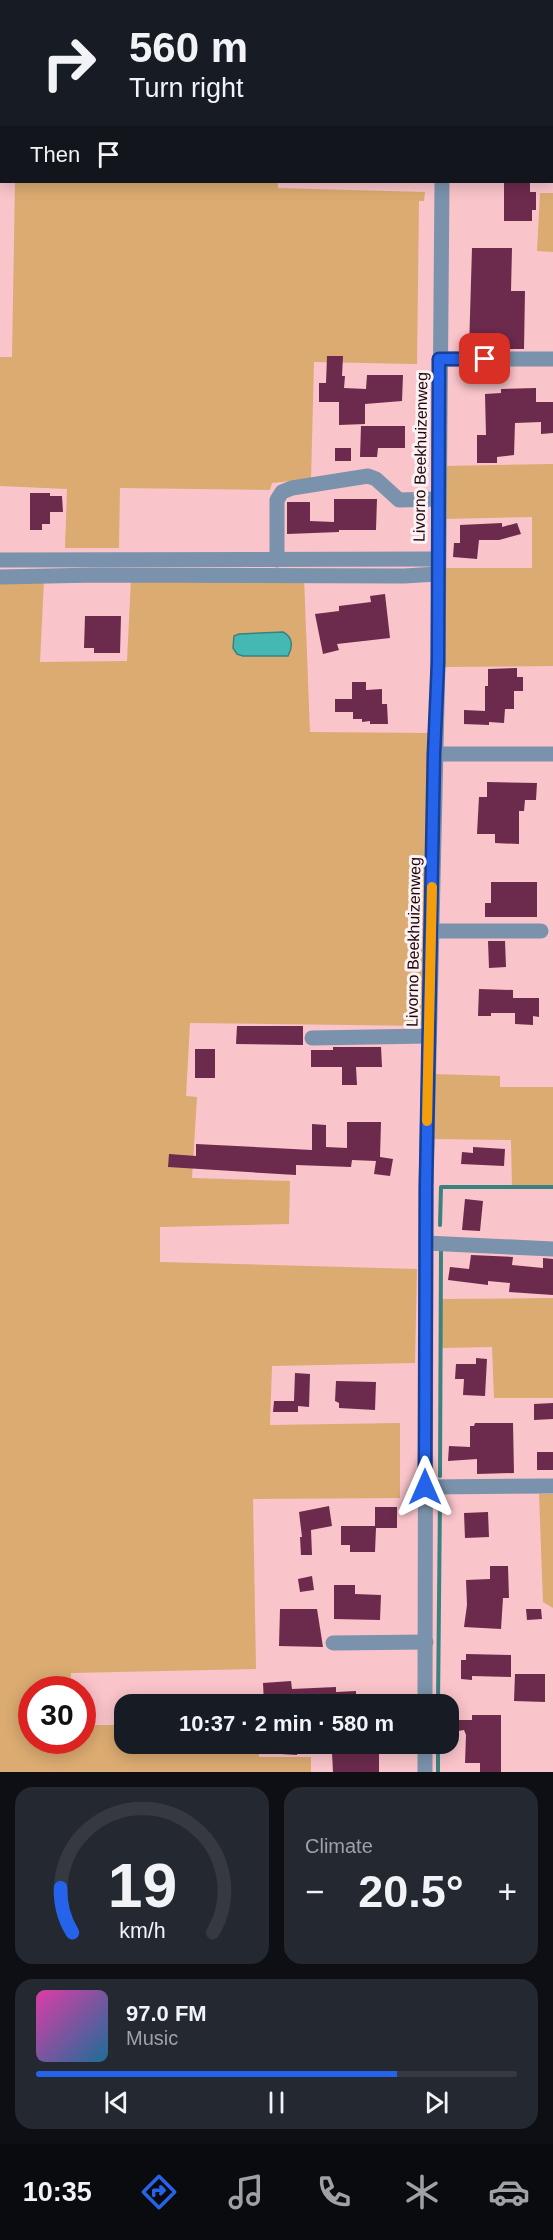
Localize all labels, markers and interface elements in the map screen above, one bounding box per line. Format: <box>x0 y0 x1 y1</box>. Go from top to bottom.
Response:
icon: right <box>30 24 108 102</box>
text: 560 m <box>129 24 248 71</box>
text: Turn right <box>129 73 244 103</box>
icon: arrive <box>92 138 125 171</box>
text: Then <box>30 142 80 167</box>
pin <box>459 333 510 384</box>
icon: arrive <box>468 342 501 375</box>
street label: Livorno Beekhuizenweg <box>411 372 430 542</box>
street label: Livorno Beekhuizenweg <box>404 857 423 1027</box>
position arrow <box>393 1455 457 1519</box>
speed limit sign: 30 <box>18 1676 96 1754</box>
text: 10:37 · 2 min · 580 m <box>179 1711 394 1736</box>
text: Climate <box>305 1835 373 1857</box>
text: 19 <box>107 1851 177 1920</box>
text: 20.5° <box>358 1866 464 1917</box>
text: − <box>305 1873 324 1910</box>
text: + <box>498 1873 517 1910</box>
text: km/h <box>119 1919 165 1943</box>
text: 97.0 FM <box>126 2001 207 2026</box>
text: Music <box>126 2027 178 2049</box>
icon: previous <box>100 2086 133 2119</box>
icon: pause <box>260 2086 293 2119</box>
icon: next <box>420 2086 453 2119</box>
icon: directions <box>138 2171 180 2213</box>
icon: music <box>225 2171 267 2213</box>
icon: phone <box>313 2171 355 2213</box>
icon: climate <box>401 2171 443 2213</box>
icon: car <box>488 2171 530 2213</box>
text: 10:35 <box>23 2177 92 2207</box>

